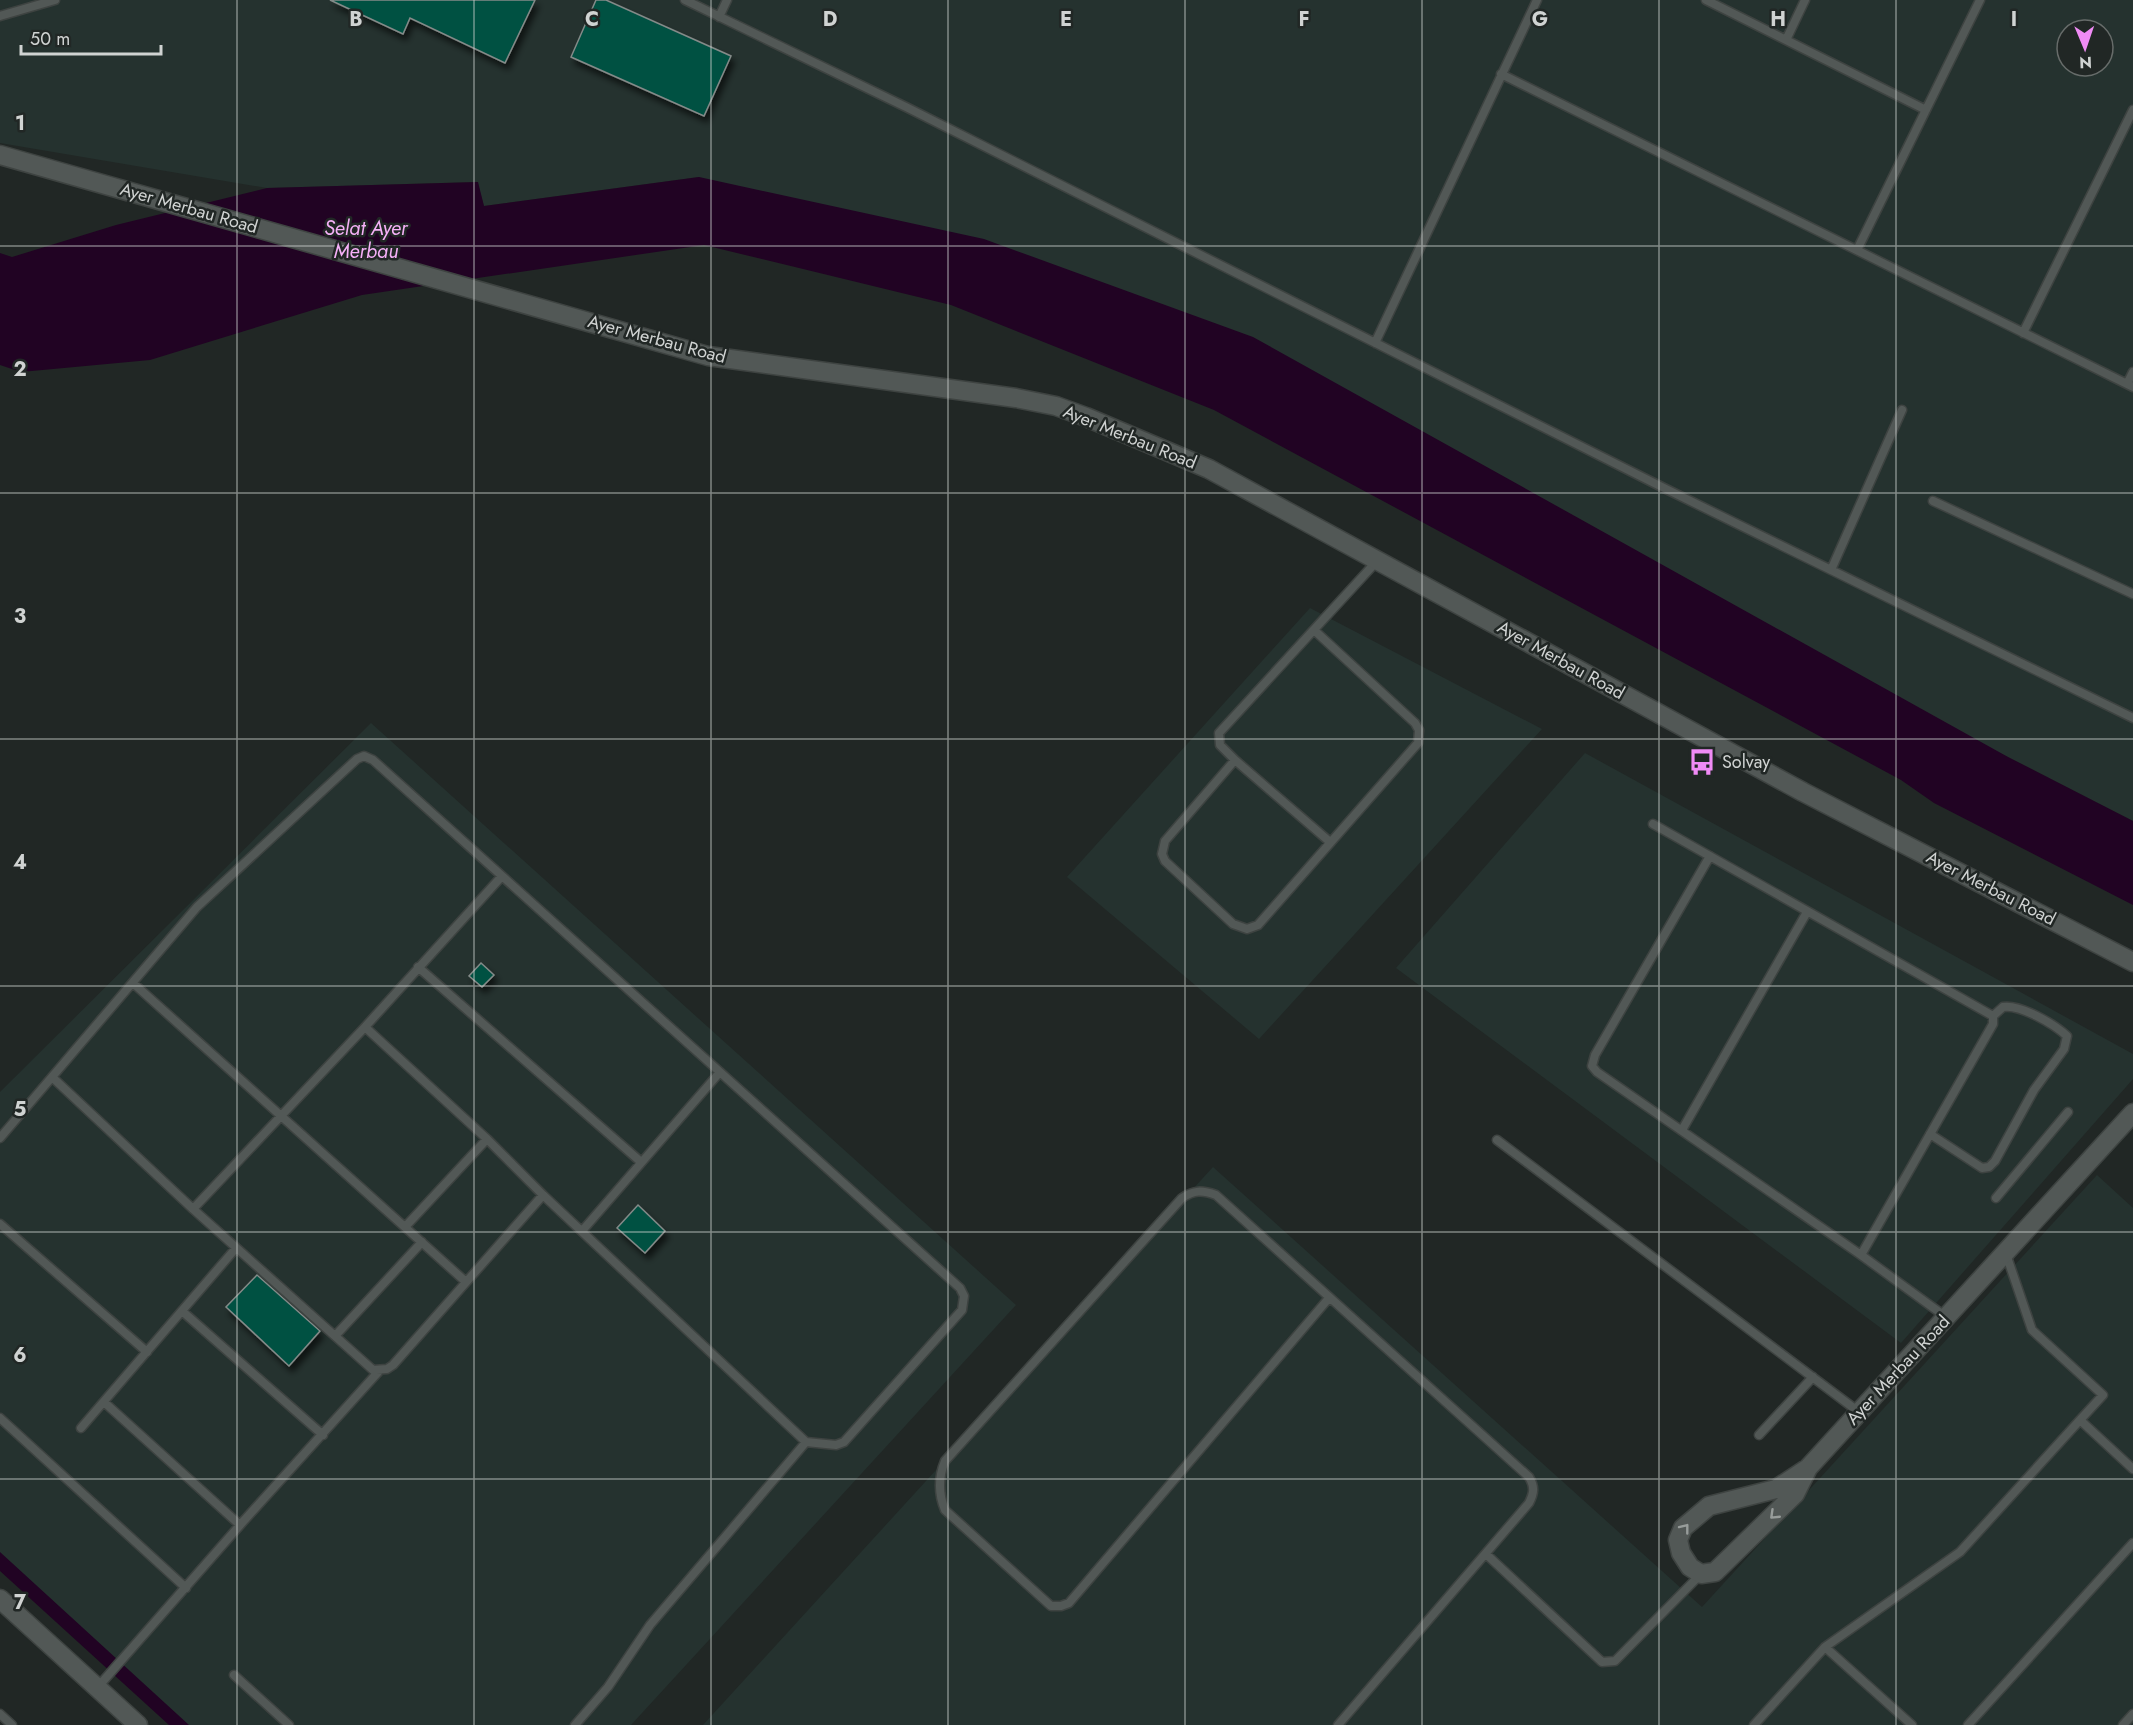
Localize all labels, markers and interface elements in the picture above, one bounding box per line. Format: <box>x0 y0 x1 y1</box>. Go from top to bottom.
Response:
text: B <box>349 5 363 34</box>
text: C <box>585 5 599 34</box>
text: D <box>823 5 837 34</box>
text: E <box>1060 5 1072 34</box>
text: F <box>1298 5 1310 34</box>
text: G <box>1532 5 1548 34</box>
text: H <box>1770 5 1786 34</box>
text: I <box>2011 5 2017 34</box>
scale bar <box>21 18 160 56</box>
north arrow <box>2055 18 2115 78</box>
text: 50 m <box>30 26 70 52</box>
text: N <box>2079 51 2092 74</box>
text: 1 <box>15 109 25 138</box>
street label: Ayer Merbau Road <box>117 176 261 240</box>
water label: Selat Ayer Merbau <box>324 214 409 266</box>
street label: Ayer Merbau Road <box>585 308 729 370</box>
text: 2 <box>13 355 27 384</box>
street label: Ayer Merbau Road <box>1059 398 1201 476</box>
text: 3 <box>14 602 26 631</box>
street label: Ayer Merbau Road <box>1493 614 1629 706</box>
bus stop icon: Solvay <box>1687 747 1717 777</box>
place label: Solvay <box>1722 749 1770 775</box>
street label: Ayer Merbau Road <box>1922 844 2060 932</box>
text: 4 <box>13 848 27 877</box>
text: 5 <box>14 1095 27 1124</box>
street label: Ayer Merbau Road <box>1840 1309 1956 1431</box>
text: 6 <box>13 1341 27 1370</box>
one-way arrow <box>1770 1507 1781 1518</box>
one-way arrow <box>1678 1524 1689 1535</box>
text: 7 <box>14 1588 27 1617</box>

